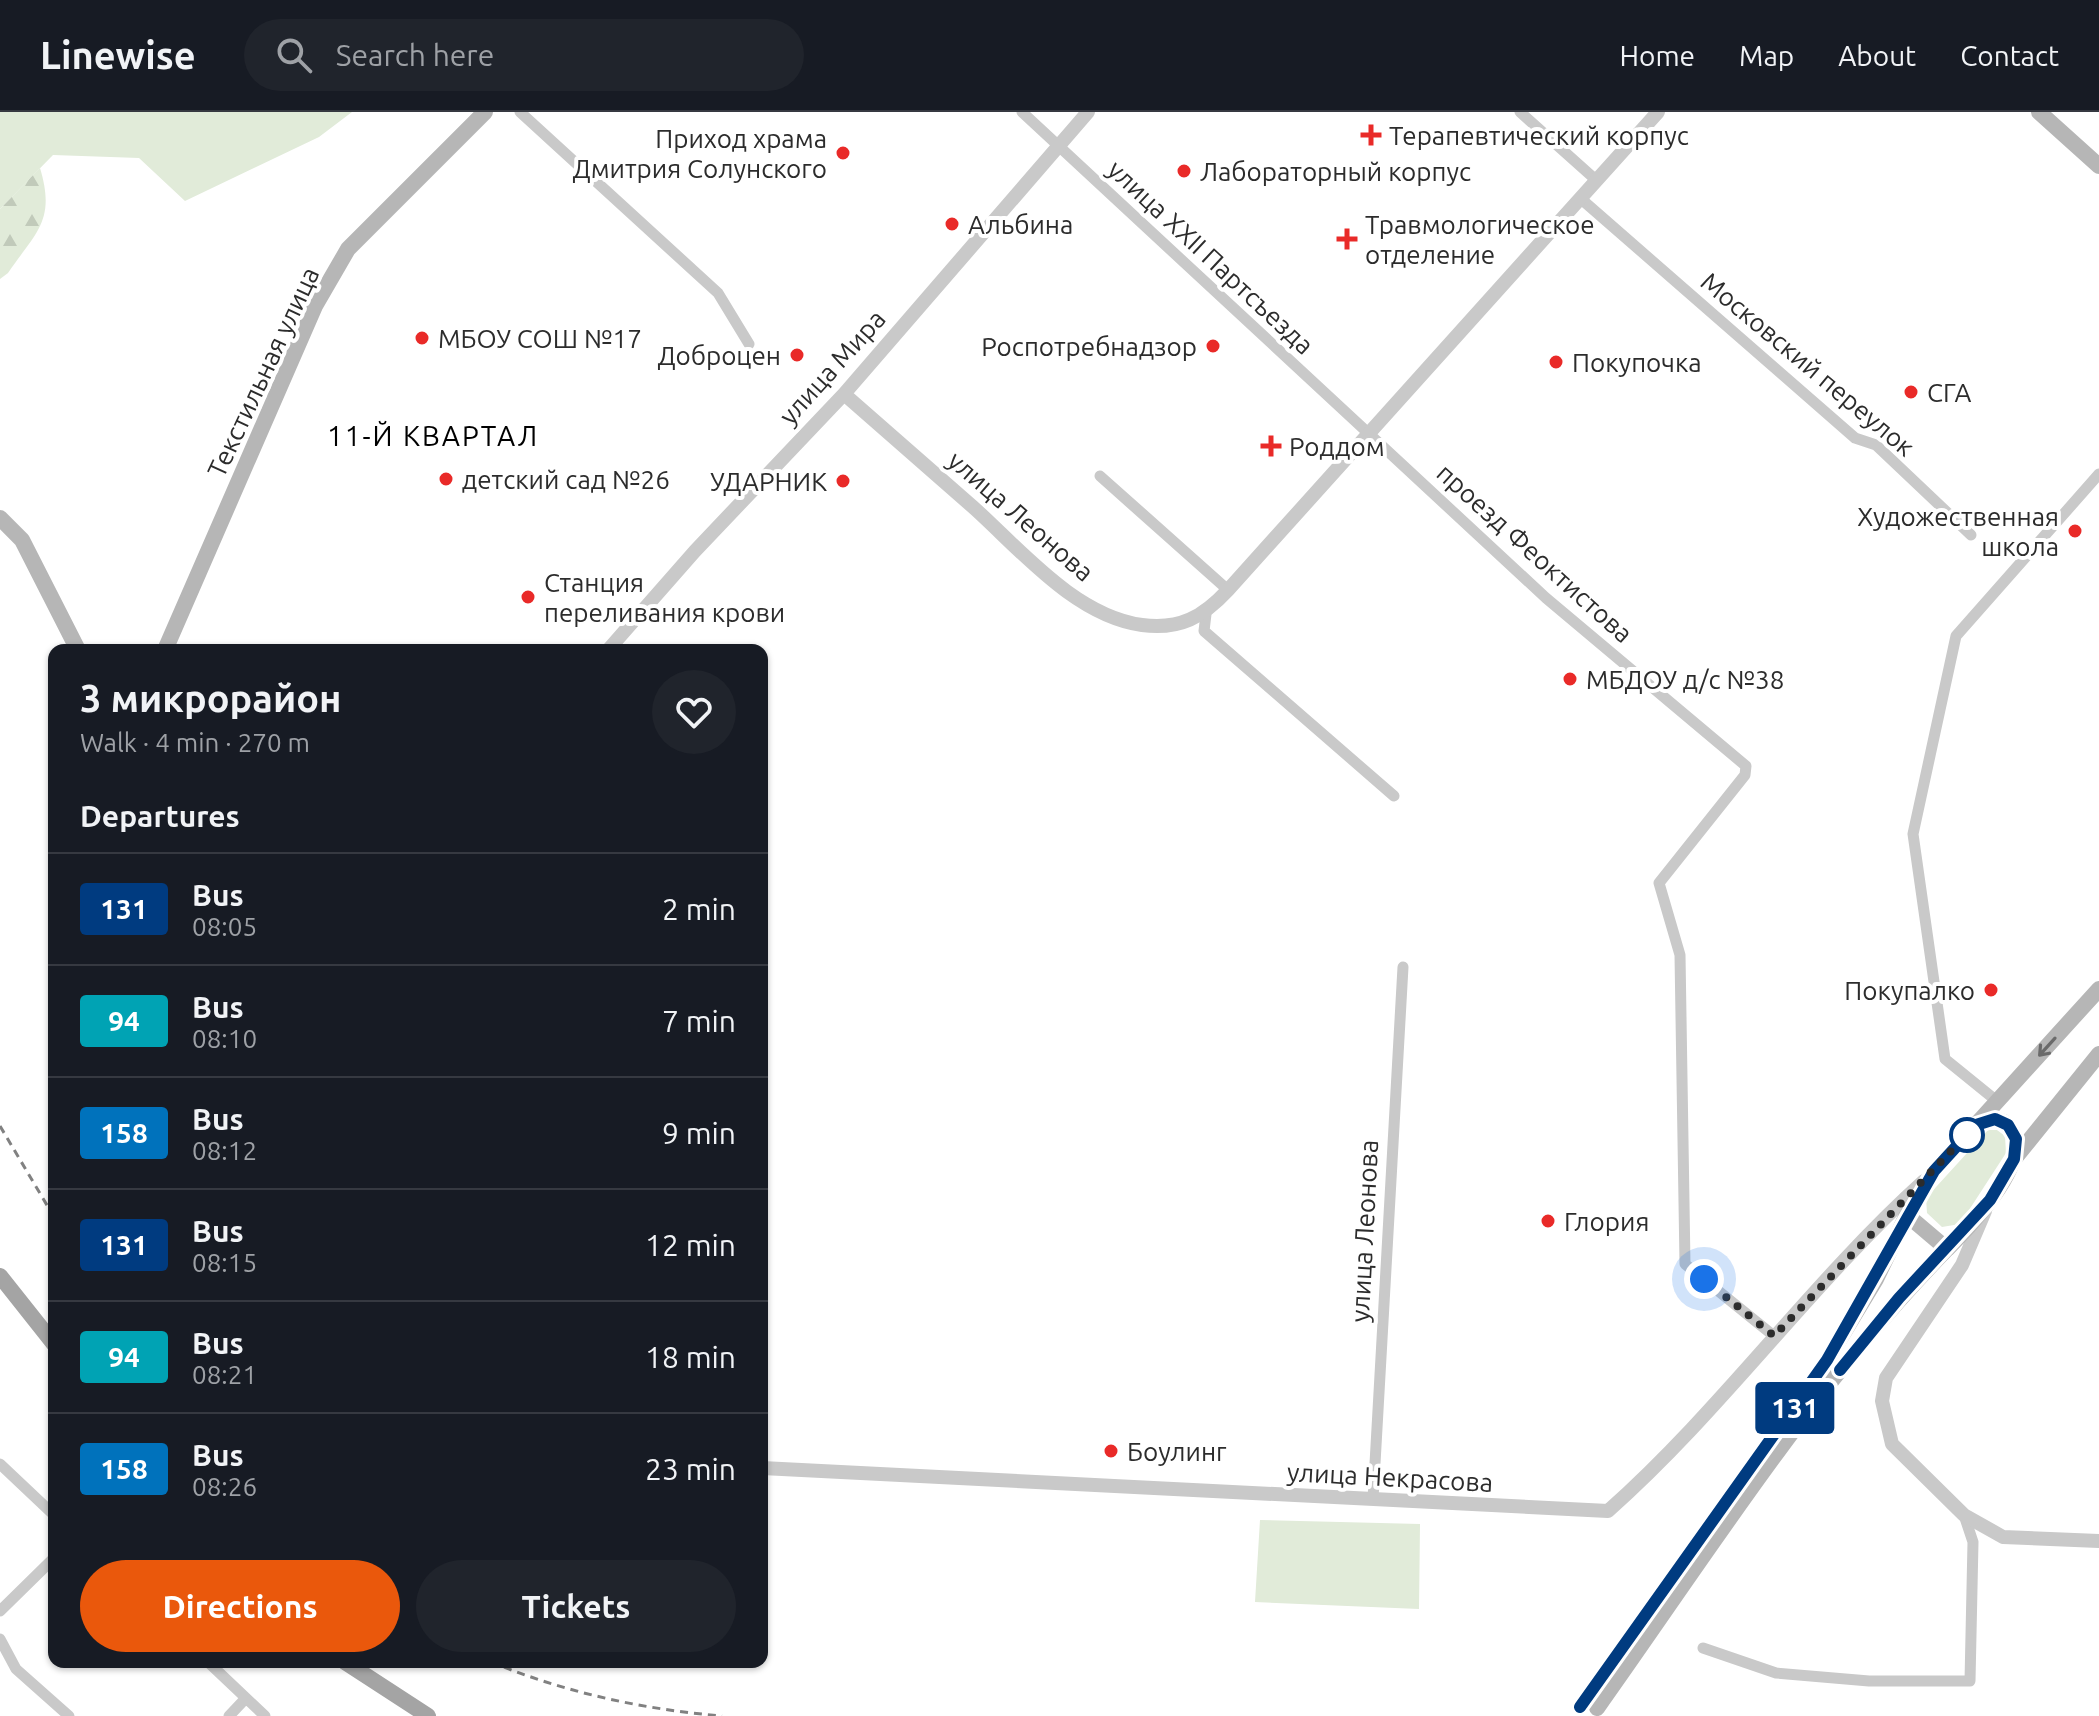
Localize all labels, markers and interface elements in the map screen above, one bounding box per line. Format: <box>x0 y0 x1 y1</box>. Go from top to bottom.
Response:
search box <box>244 19 804 91</box>
icon: search <box>272 33 316 77</box>
text: Linewise <box>40 34 196 76</box>
text: Search here <box>336 38 494 72</box>
text: Home <box>1620 40 1695 71</box>
text: Map <box>1739 40 1794 71</box>
text: About <box>1838 40 1916 71</box>
text: Contact <box>1960 40 2059 71</box>
place label: Терапевтический корпус <box>1389 121 1689 150</box>
place label: Приход храма Дмитрия Солунского <box>573 124 827 183</box>
marker: Терапевтический корпус <box>1360 124 1382 146</box>
marker: Приход храма Дмитрия Солунского <box>834 144 852 162</box>
street label: улица XXII Партсъезда <box>1102 154 1320 360</box>
place label: Лабораторный корпус <box>1200 157 1471 186</box>
marker: Лабораторный корпус <box>1175 162 1193 180</box>
place label: Альбина <box>968 210 1073 239</box>
place label: Травмологическое отделение <box>1365 210 1595 269</box>
marker: Альбина <box>943 215 961 233</box>
marker: Травмологическое отделение <box>1336 228 1358 250</box>
street label: Текстильная улица <box>202 262 324 482</box>
street label: Московский переулок <box>1696 266 1920 462</box>
street label: улица Мира <box>773 304 891 430</box>
place label: МБОУ СОШ №17 <box>438 324 642 353</box>
marker: МБОУ СОШ №17 <box>413 329 431 347</box>
place label: Роспотребнадзор <box>981 332 1197 361</box>
marker: Роспотребнадзор <box>1204 337 1222 355</box>
place label: Доброцен <box>657 341 781 370</box>
marker: Доброцен <box>788 346 806 364</box>
place label: Покупочка <box>1572 348 1702 377</box>
marker: Покупочка <box>1547 353 1565 371</box>
place label: СГА <box>1927 378 1972 407</box>
marker: СГА <box>1902 383 1920 401</box>
district label: 11-Й КВАРТАЛ <box>327 420 539 451</box>
place label: Роддом <box>1289 432 1385 461</box>
marker: Роддом <box>1260 435 1282 457</box>
street label: улица Леонова <box>943 445 1099 587</box>
street label: проезд Феоктистова <box>1431 458 1639 648</box>
place label: детский сад №26 <box>462 465 670 494</box>
place label: УДАРНИК <box>710 467 827 496</box>
marker: детский сад №26 <box>437 470 455 488</box>
marker: УДАРНИК <box>834 472 852 490</box>
place label: Художественная школа <box>1857 502 2059 561</box>
marker: Художественная школа <box>2066 522 2084 540</box>
place label: Станция переливания крови <box>544 568 785 627</box>
marker: Станция переливания крови <box>519 588 537 606</box>
place label: МБДОУ д/с №38 <box>1586 665 1784 694</box>
button: heart <box>652 670 736 754</box>
marker: МБДОУ д/с №38 <box>1561 670 1579 688</box>
text: 3 микрорайон <box>80 677 342 719</box>
text: Walk · 4 min · 270 m <box>80 728 310 757</box>
text: Departures <box>80 799 240 833</box>
text: Bus <box>192 878 244 912</box>
text: 2 min <box>662 892 736 926</box>
text: 131 <box>100 893 148 924</box>
text: 08:05 <box>192 912 257 941</box>
place label: Покупалко <box>1844 976 1975 1005</box>
marker: Покупалко <box>1982 981 2000 999</box>
text: Bus <box>192 990 244 1024</box>
text: 7 min <box>662 1004 736 1038</box>
text: 94 <box>108 1005 140 1036</box>
text: 08:10 <box>192 1024 257 1053</box>
one-way arrow <box>2039 1037 2057 1057</box>
text: Bus <box>192 1102 244 1136</box>
text: 9 min <box>662 1116 736 1150</box>
text: 158 <box>100 1117 148 1148</box>
unlabelled marker <box>1950 1118 1984 1152</box>
text: 08:12 <box>192 1136 257 1165</box>
street label: улица Леонова <box>1345 1139 1383 1323</box>
place label: Глория <box>1564 1207 1649 1236</box>
marker: Глория <box>1539 1212 1557 1230</box>
text: Bus <box>192 1214 244 1248</box>
text: 12 min <box>645 1228 736 1262</box>
text: 131 <box>100 1229 148 1260</box>
text: 08:15 <box>192 1248 257 1277</box>
your location <box>1684 1259 1724 1299</box>
text: Bus <box>192 1326 244 1360</box>
text: 18 min <box>645 1340 736 1374</box>
text: 94 <box>108 1341 140 1372</box>
text: 08:21 <box>192 1360 257 1389</box>
line badge: 131 <box>1749 1382 1841 1434</box>
text: 131 <box>1771 1392 1819 1423</box>
place label: Боулинг <box>1127 1437 1227 1466</box>
text: Bus <box>192 1438 244 1472</box>
marker: Боулинг <box>1102 1442 1120 1460</box>
text: 23 min <box>645 1452 736 1486</box>
text: 158 <box>100 1453 148 1484</box>
street label: улица Некрасова <box>1286 1457 1494 1497</box>
text: 08:26 <box>192 1472 257 1501</box>
button: Directions <box>80 1560 400 1652</box>
button: Tickets <box>416 1560 736 1652</box>

